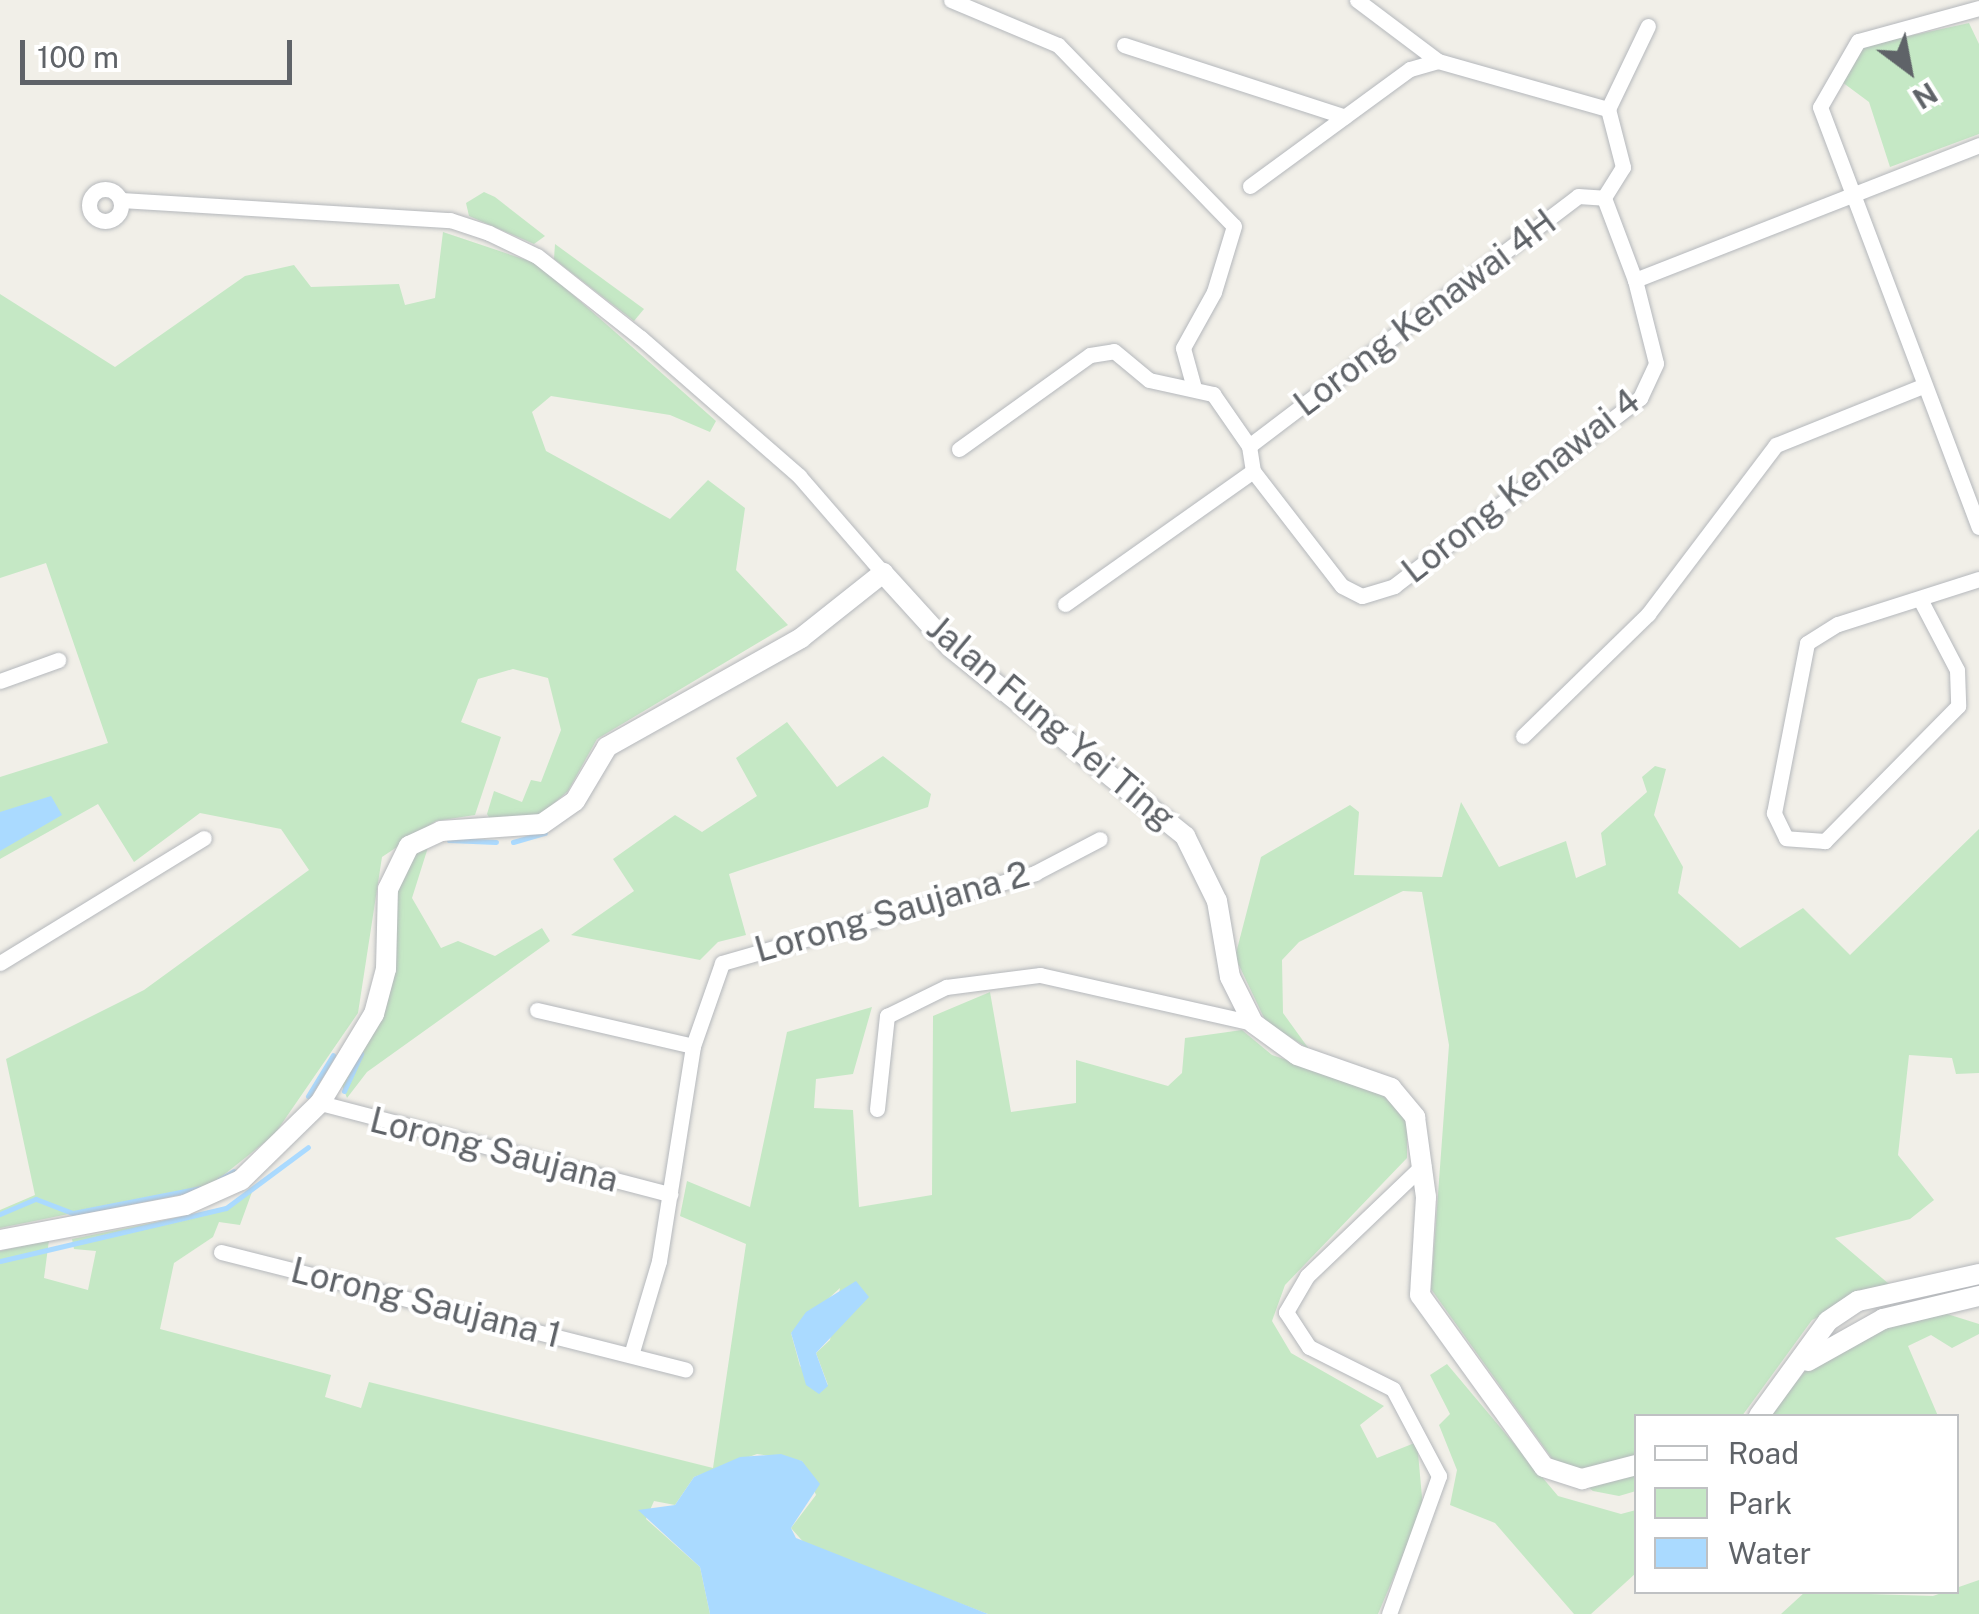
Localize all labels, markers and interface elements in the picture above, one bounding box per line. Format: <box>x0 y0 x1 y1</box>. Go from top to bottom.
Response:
scale bar <box>25 20 298 82</box>
north arrow <box>1859 20 1959 120</box>
text: 100 m <box>37 39 119 75</box>
text: N <box>1907 76 1943 116</box>
street label: Lorong Kenawai 4H <box>1286 201 1564 425</box>
street label: Lorong Kenawai 4 <box>1394 380 1648 592</box>
street label: Jalan Fung Yei Ting <box>919 607 1183 839</box>
street label: Lorong Saujana 2 <box>750 853 1034 971</box>
street label: Lorong Saujana <box>366 1099 622 1201</box>
street label: Lorong Saujana 1 <box>287 1249 565 1357</box>
legend <box>1634 1414 1959 1594</box>
text: Road <box>1728 1435 1799 1471</box>
text: Park <box>1728 1485 1792 1521</box>
text: Water <box>1728 1535 1811 1571</box>

